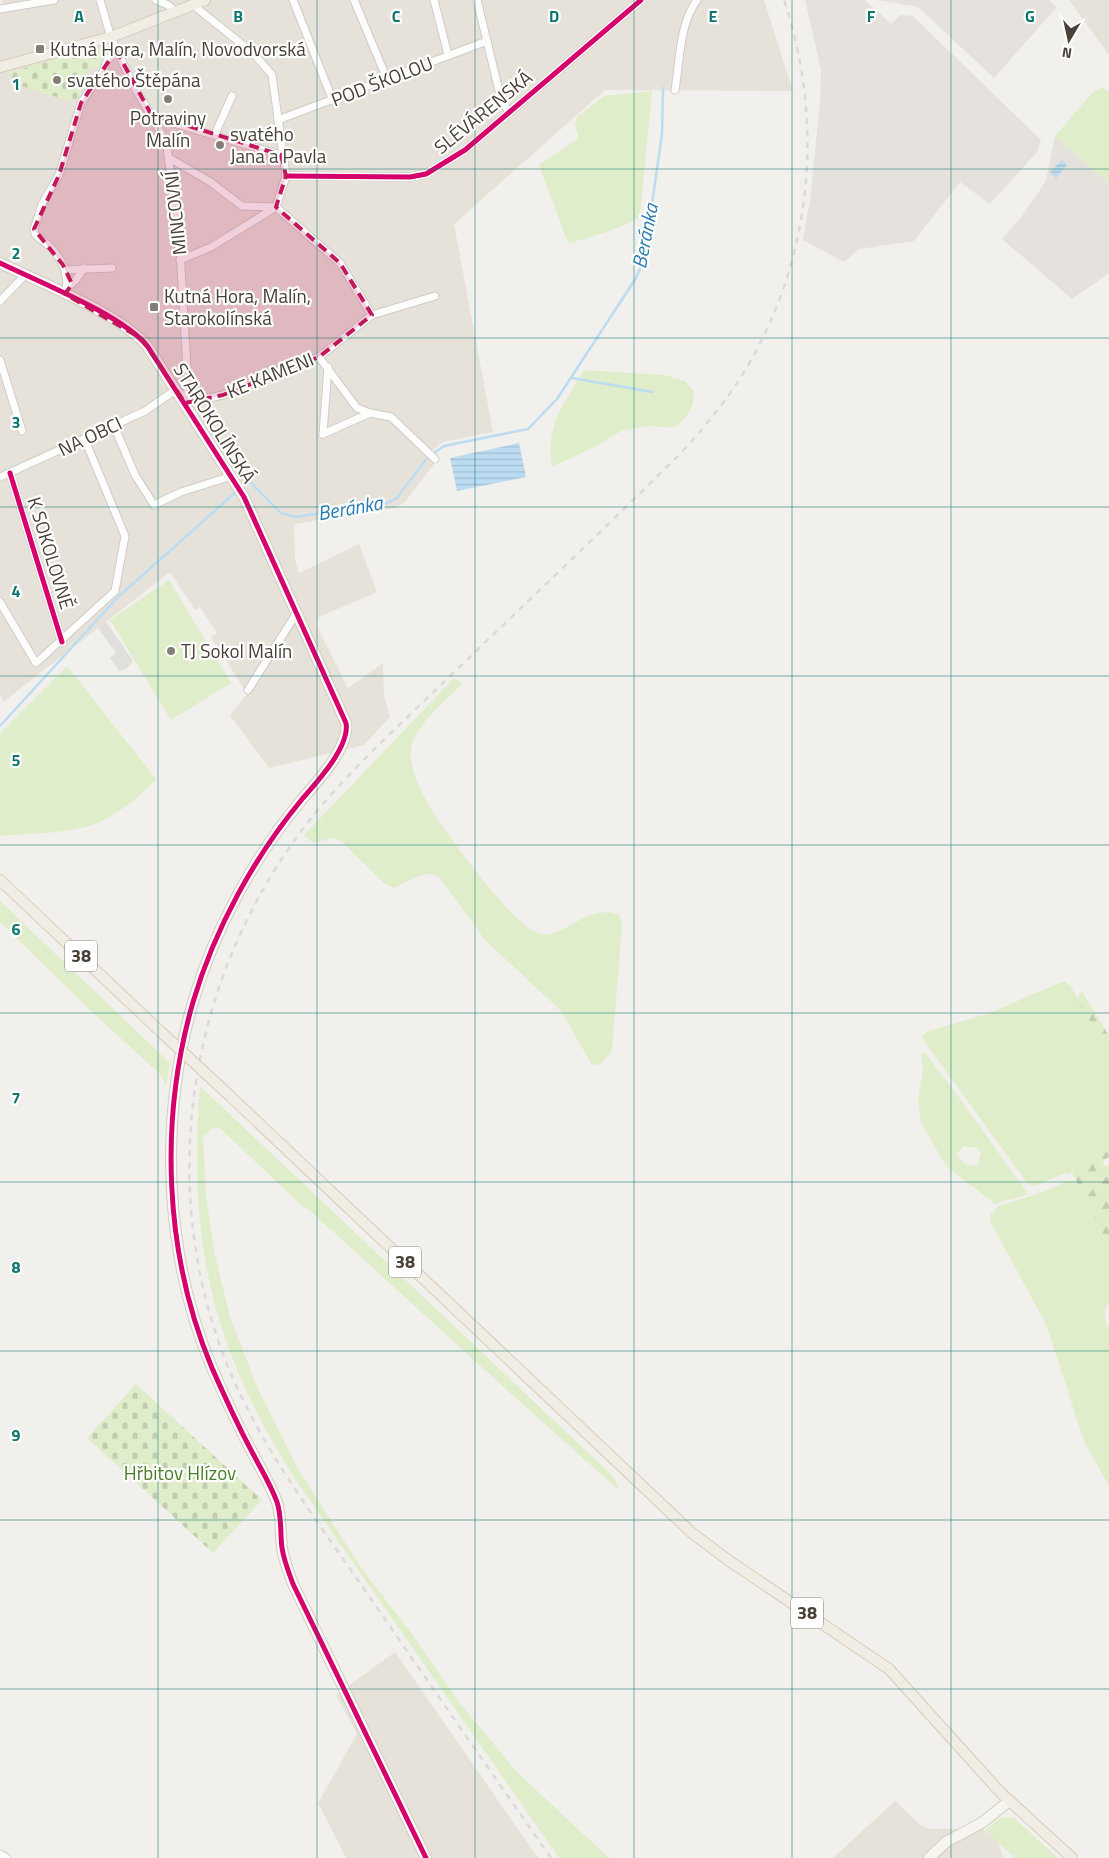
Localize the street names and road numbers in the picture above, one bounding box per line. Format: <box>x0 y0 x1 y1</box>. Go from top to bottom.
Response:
street label: POD ŠKOLOU <box>327 48 437 113</box>
street label: SLÉVÁRENSKÁ <box>427 63 538 160</box>
street label: MINCOVNÍ <box>156 169 193 257</box>
street label: KE KAMENI <box>222 344 318 405</box>
street label: STAROKOLÍNSKÁ <box>167 357 264 489</box>
street label: NA OBCI <box>53 408 127 463</box>
street label: K SOKOLOVNĚ <box>21 493 82 613</box>
road number: 38 <box>65 940 97 971</box>
road number: 38 <box>389 1246 421 1278</box>
road number: 38 <box>791 1598 823 1629</box>

